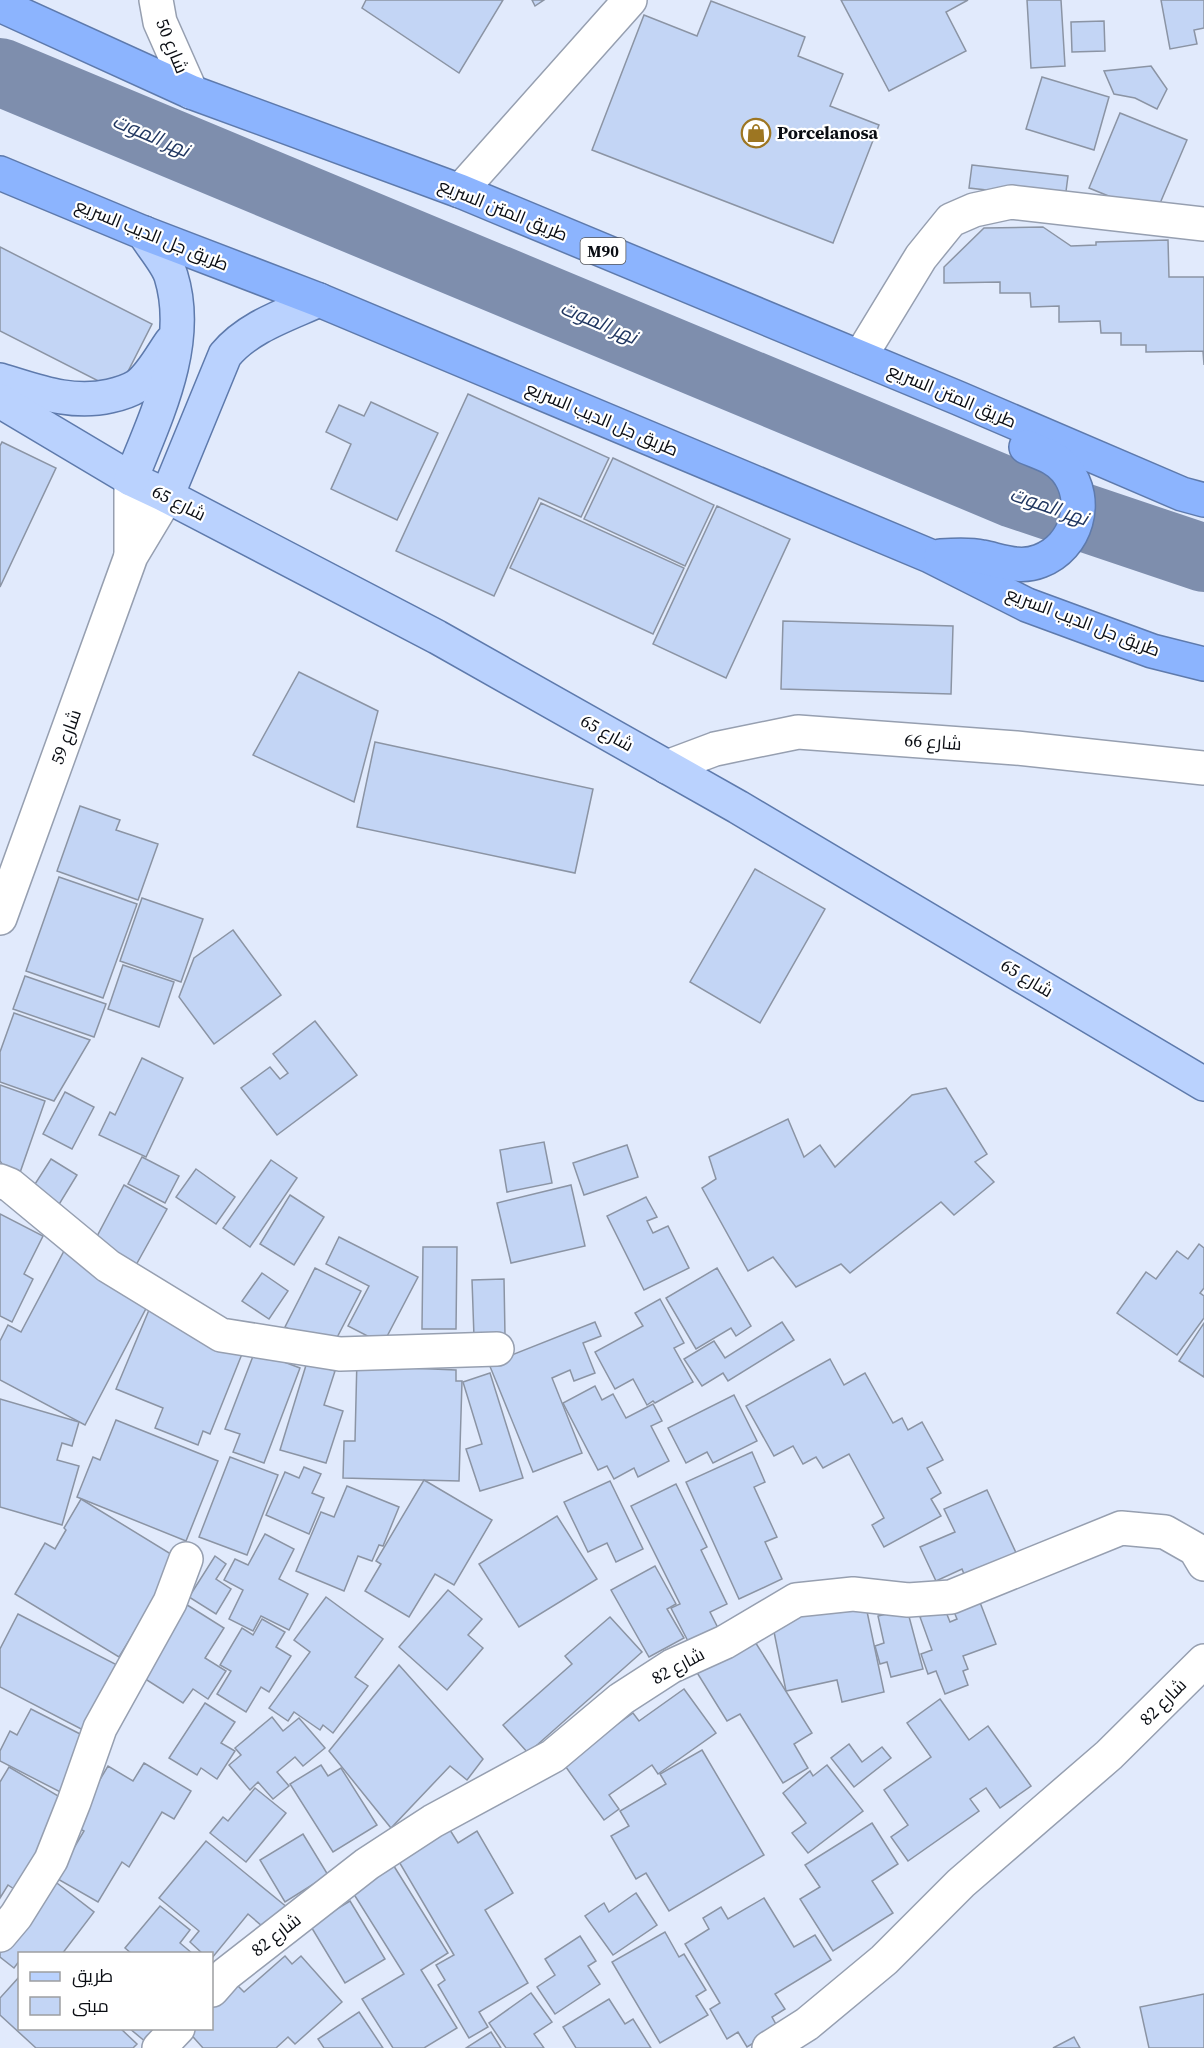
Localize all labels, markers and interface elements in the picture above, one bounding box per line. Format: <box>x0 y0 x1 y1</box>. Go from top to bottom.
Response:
street label: شارع 50 <box>150 15 195 77</box>
water label: نهر الموت <box>108 106 196 165</box>
shop icon: Porcelanosa <box>740 117 772 149</box>
place label: Porcelanosa <box>777 120 879 145</box>
street label: طريق المتن السريع <box>435 172 572 247</box>
street label: طريق جل الديب السريع <box>72 192 233 277</box>
road number: M90 <box>580 238 626 264</box>
water label: نهر الموت <box>556 293 644 352</box>
street label: طريق المتن السريع <box>884 357 1020 434</box>
street label: طريق جل الديب السريع <box>522 375 682 462</box>
street label: شارع 65 <box>148 478 210 527</box>
water label: نهر الموت <box>1006 480 1094 533</box>
street label: طريق جل الديب السريع <box>1003 581 1164 662</box>
street label: شارع 59 <box>44 706 87 768</box>
street label: شارع 65 <box>576 708 638 757</box>
street label: شارع 66 <box>904 727 962 756</box>
street label: شارع 65 <box>996 952 1058 1003</box>
street label: شارع 82 <box>647 1641 709 1690</box>
street label: شارع 82 <box>1134 1673 1192 1731</box>
street label: شارع 82 <box>246 1907 306 1962</box>
legend <box>18 1952 213 2030</box>
text: طريق <box>72 1963 113 1988</box>
text: مبنى <box>72 1993 109 2018</box>

